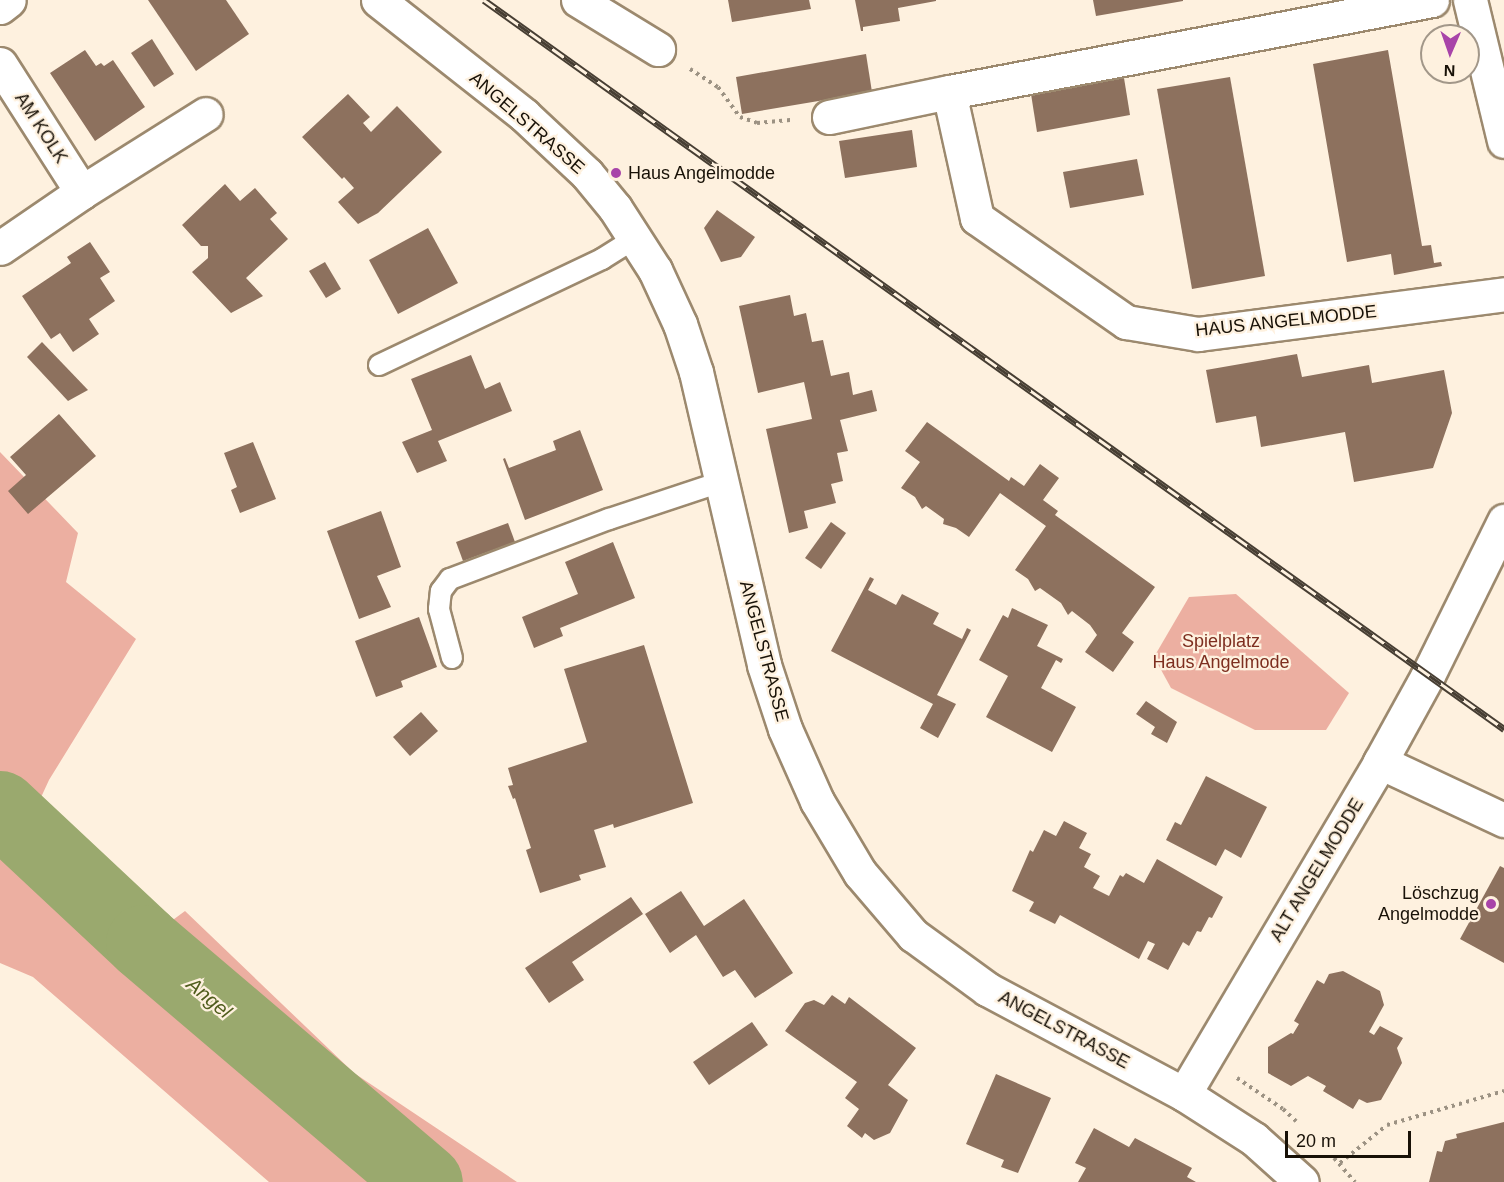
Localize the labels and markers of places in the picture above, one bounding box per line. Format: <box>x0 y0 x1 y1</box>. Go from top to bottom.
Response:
place label: Haus Angelmodde <box>628 162 776 184</box>
marker: Haus Angelmodde <box>609 166 623 180</box>
place label: Löschzug Angelmodde <box>1378 883 1479 926</box>
marker: Löschzug Angelmodde <box>1484 897 1498 911</box>

